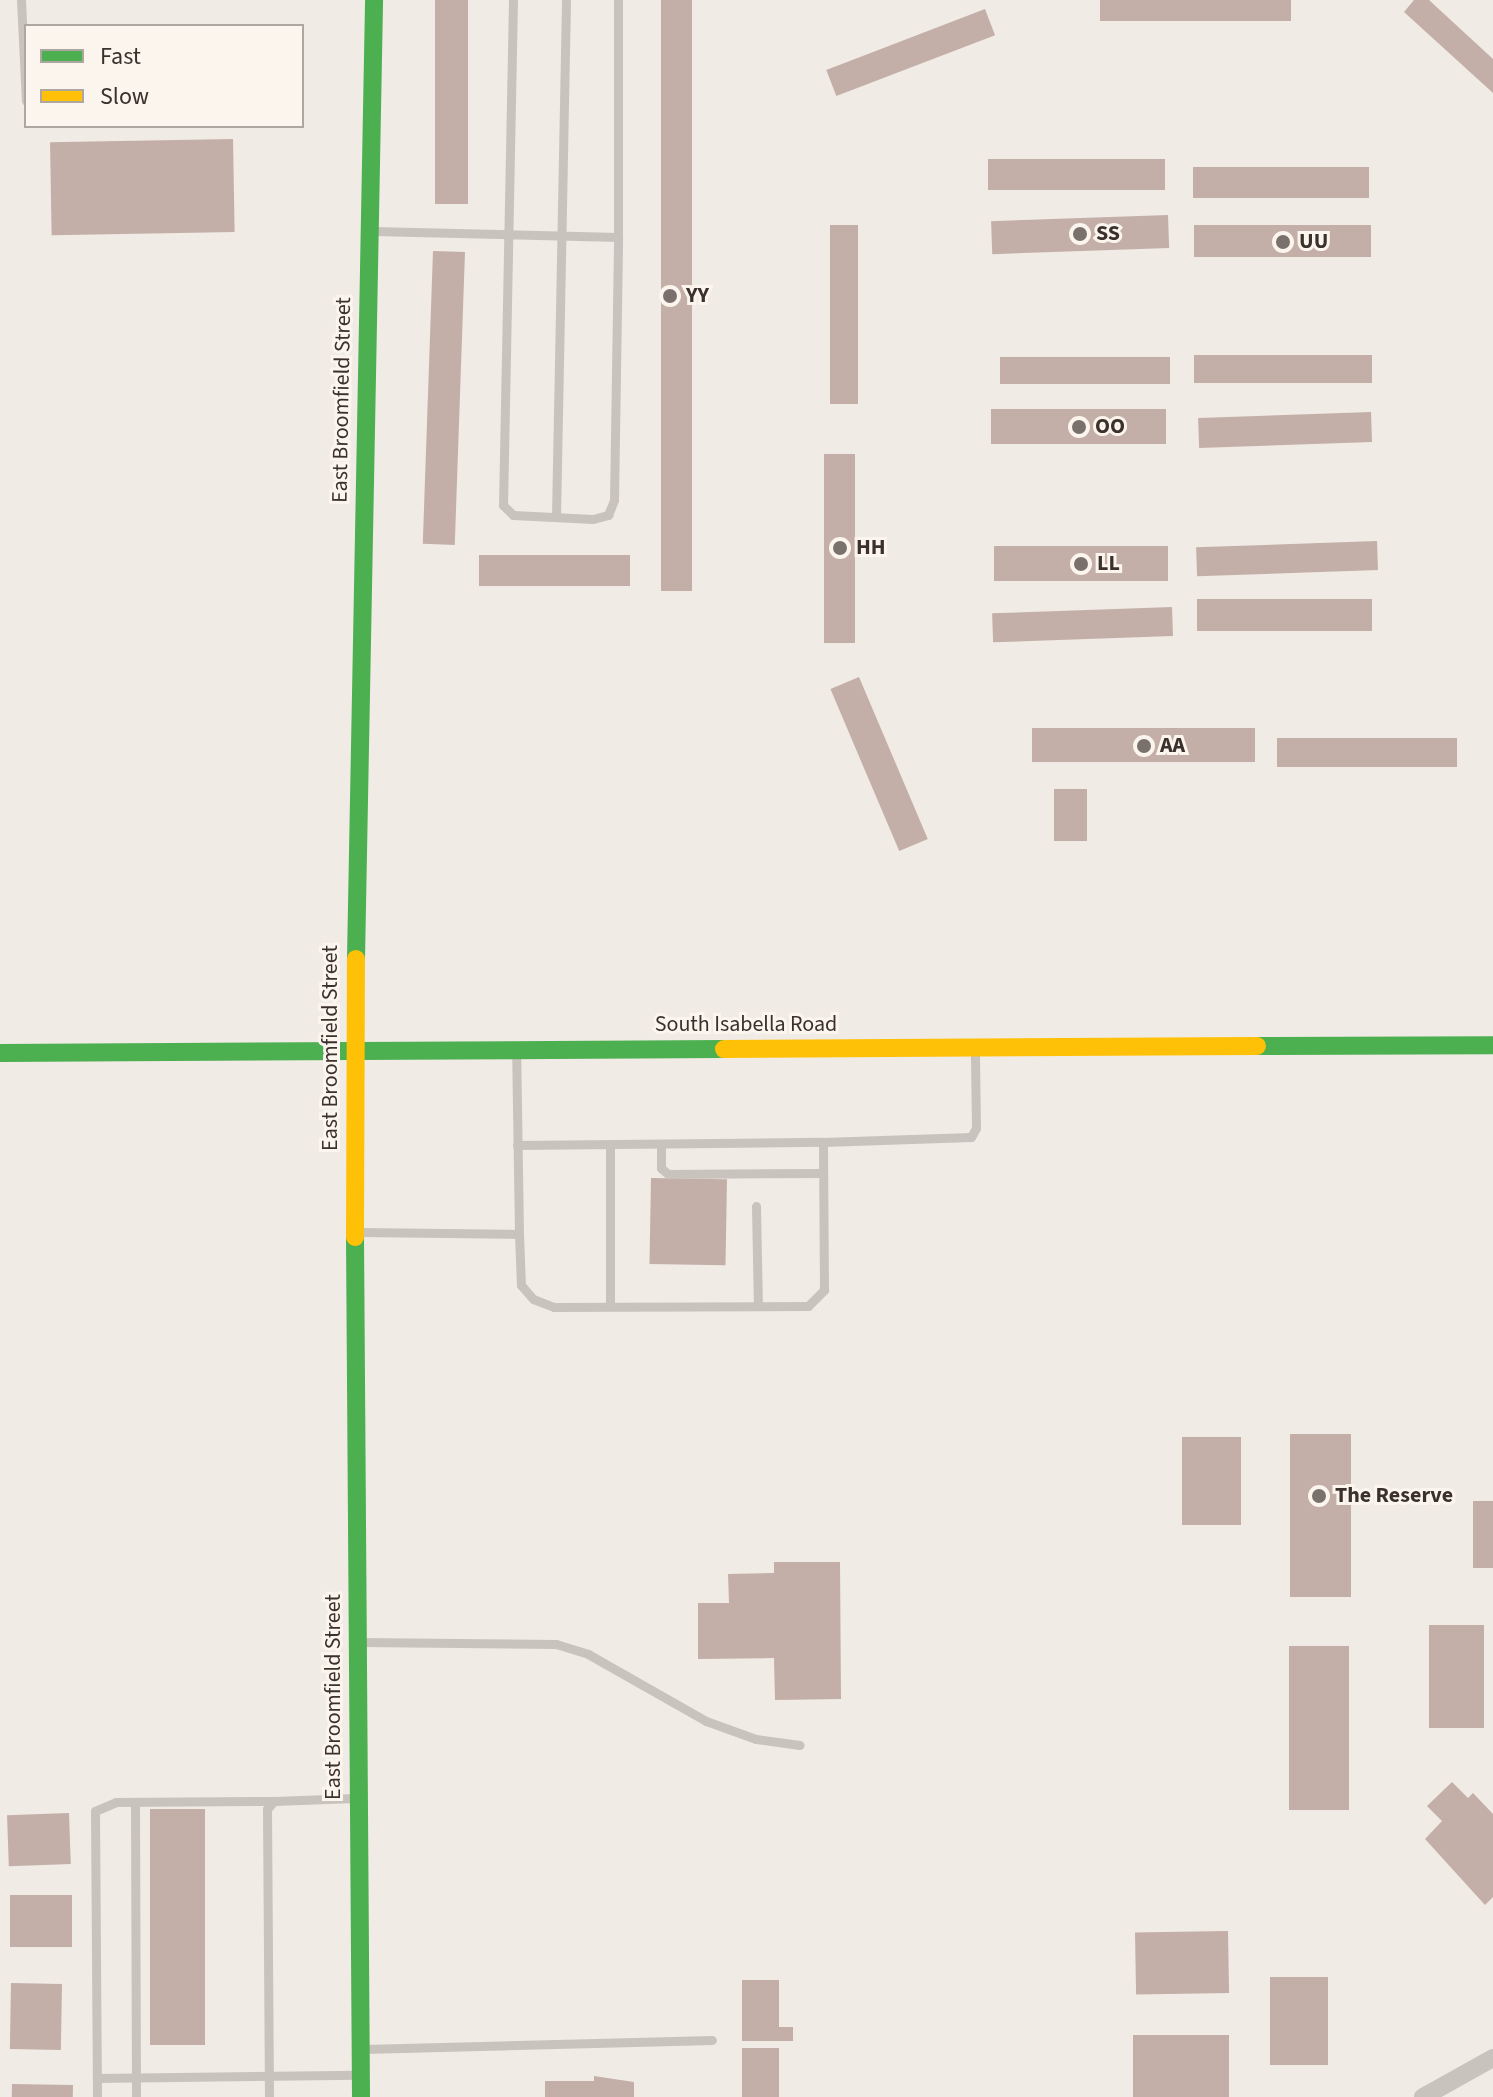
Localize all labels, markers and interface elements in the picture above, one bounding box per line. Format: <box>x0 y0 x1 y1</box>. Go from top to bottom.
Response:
legend <box>24 24 304 128</box>
text: Fast <box>100 39 141 74</box>
text: Slow <box>100 79 149 114</box>
place label: SS <box>1096 221 1120 247</box>
marker: SS <box>1071 225 1089 243</box>
place label: UU <box>1299 229 1328 255</box>
marker: UU <box>1274 233 1292 251</box>
place label: YY <box>686 283 709 309</box>
marker: YY <box>661 287 679 305</box>
street label: East Broomfield Street <box>327 297 357 503</box>
place label: OO <box>1095 414 1125 440</box>
marker: OO <box>1070 418 1088 436</box>
place label: HH <box>856 535 886 561</box>
marker: HH <box>831 539 849 557</box>
place label: LL <box>1097 551 1120 577</box>
marker: LL <box>1072 555 1090 573</box>
place label: AA <box>1160 733 1185 759</box>
marker: AA <box>1135 737 1153 755</box>
street label: East Broomfield Street <box>318 945 344 1151</box>
street label: South Isabella Road <box>655 1012 837 1038</box>
place label: The Reserve <box>1335 1483 1453 1509</box>
marker: The Reserve <box>1310 1487 1328 1505</box>
street label: East Broomfield Street <box>321 1594 347 1800</box>

